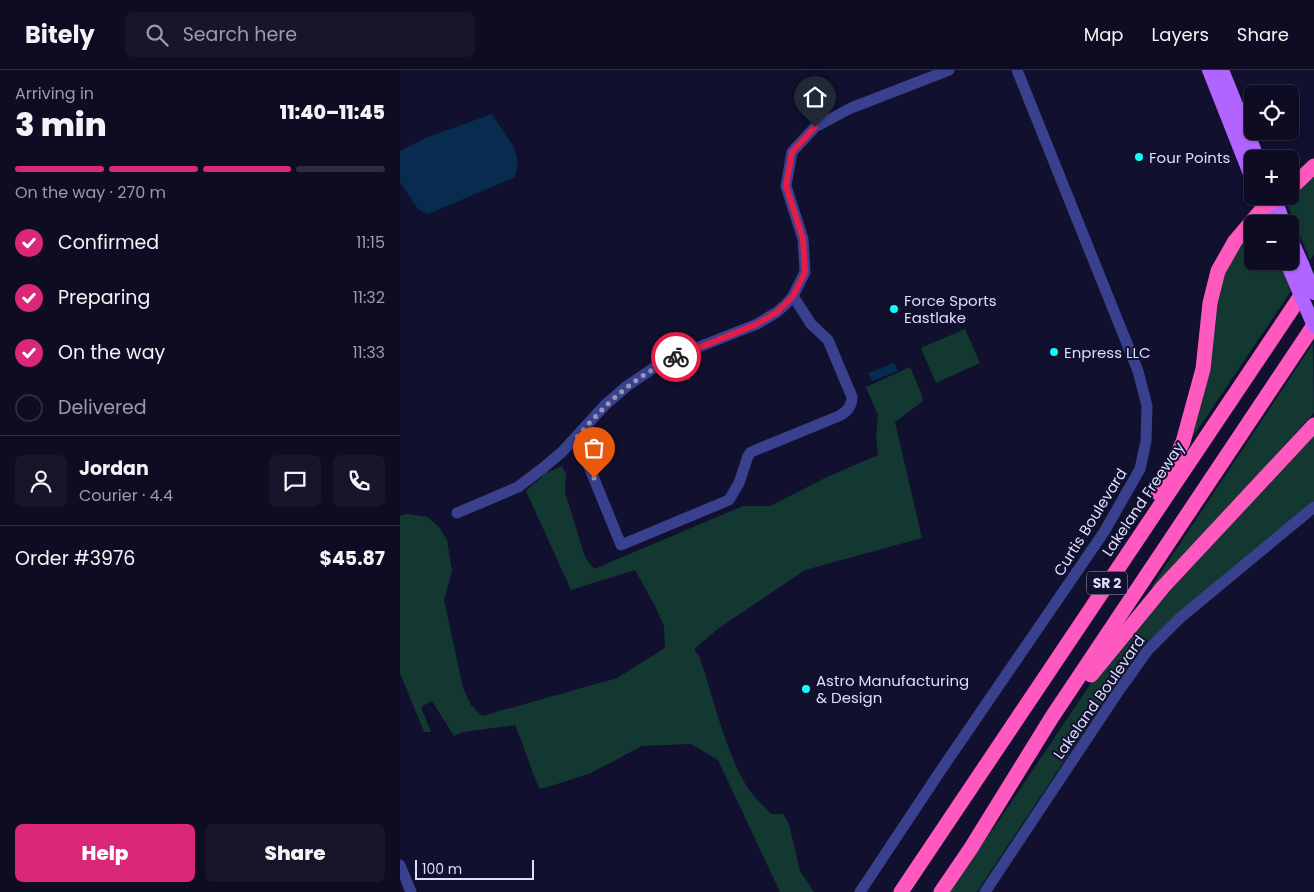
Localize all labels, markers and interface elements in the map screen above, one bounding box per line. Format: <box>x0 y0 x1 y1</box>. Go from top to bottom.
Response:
search box <box>125 12 475 57</box>
text: Bitely <box>25 18 95 51</box>
icon: search <box>143 21 171 49</box>
text: Search here <box>183 21 297 48</box>
text: Map <box>1084 22 1124 47</box>
text: Layers <box>1152 22 1209 47</box>
text: Share <box>1237 22 1289 47</box>
pin <box>794 76 836 127</box>
text: Arriving in <box>15 82 94 105</box>
icon: home <box>801 83 829 111</box>
map controls <box>1244 85 1299 270</box>
button: locate <box>1244 85 1299 140</box>
text: 11:40–11:45 <box>280 99 385 126</box>
text: 3 min <box>15 102 107 147</box>
place label: Four Points <box>1149 147 1230 168</box>
button: + <box>1244 150 1299 205</box>
marker: Four Points <box>1133 151 1145 163</box>
text: On the way · 270 m <box>15 181 166 204</box>
button: − <box>1244 215 1299 270</box>
icon: check <box>15 229 43 257</box>
text: Confirmed <box>58 229 159 256</box>
text: 11:15 <box>356 231 385 254</box>
icon: check <box>15 284 43 312</box>
text: Preparing <box>58 284 150 311</box>
text: 11:32 <box>353 286 385 309</box>
place label: Force Sports Eastlake <box>904 290 997 328</box>
marker: Force Sports Eastlake <box>888 303 900 315</box>
courier <box>651 332 701 382</box>
icon: check <box>15 339 43 367</box>
text: On the way <box>58 339 165 366</box>
text: 11:33 <box>353 341 385 364</box>
place label: Enpress LLC <box>1064 342 1151 363</box>
icon: bike <box>662 343 690 371</box>
marker: Enpress LLC <box>1048 346 1060 358</box>
text: Delivered <box>58 394 147 421</box>
pin <box>573 427 615 478</box>
icon: bag <box>580 434 608 462</box>
street label: Lakeland Freeway <box>1097 437 1189 560</box>
button: person <box>15 455 67 507</box>
text: Jordan <box>79 455 149 482</box>
button: chat <box>269 455 321 507</box>
button: phone <box>333 455 385 507</box>
street label: Curtis Boulevard <box>1048 464 1132 580</box>
text: Courier · 4.4 <box>79 484 173 507</box>
text: Order #3976 <box>15 545 135 572</box>
text: $45.87 <box>319 545 385 572</box>
road number: SR 2 <box>1087 572 1127 594</box>
street label: Lakeland Boulevard <box>1048 631 1150 763</box>
place label: Astro Manufacturing & Design <box>816 670 969 708</box>
marker: Astro Manufacturing & Design <box>800 683 812 695</box>
button: Help <box>15 824 195 882</box>
button: Share <box>205 824 385 882</box>
scale bar <box>415 857 534 880</box>
text: 100 m <box>422 859 462 879</box>

